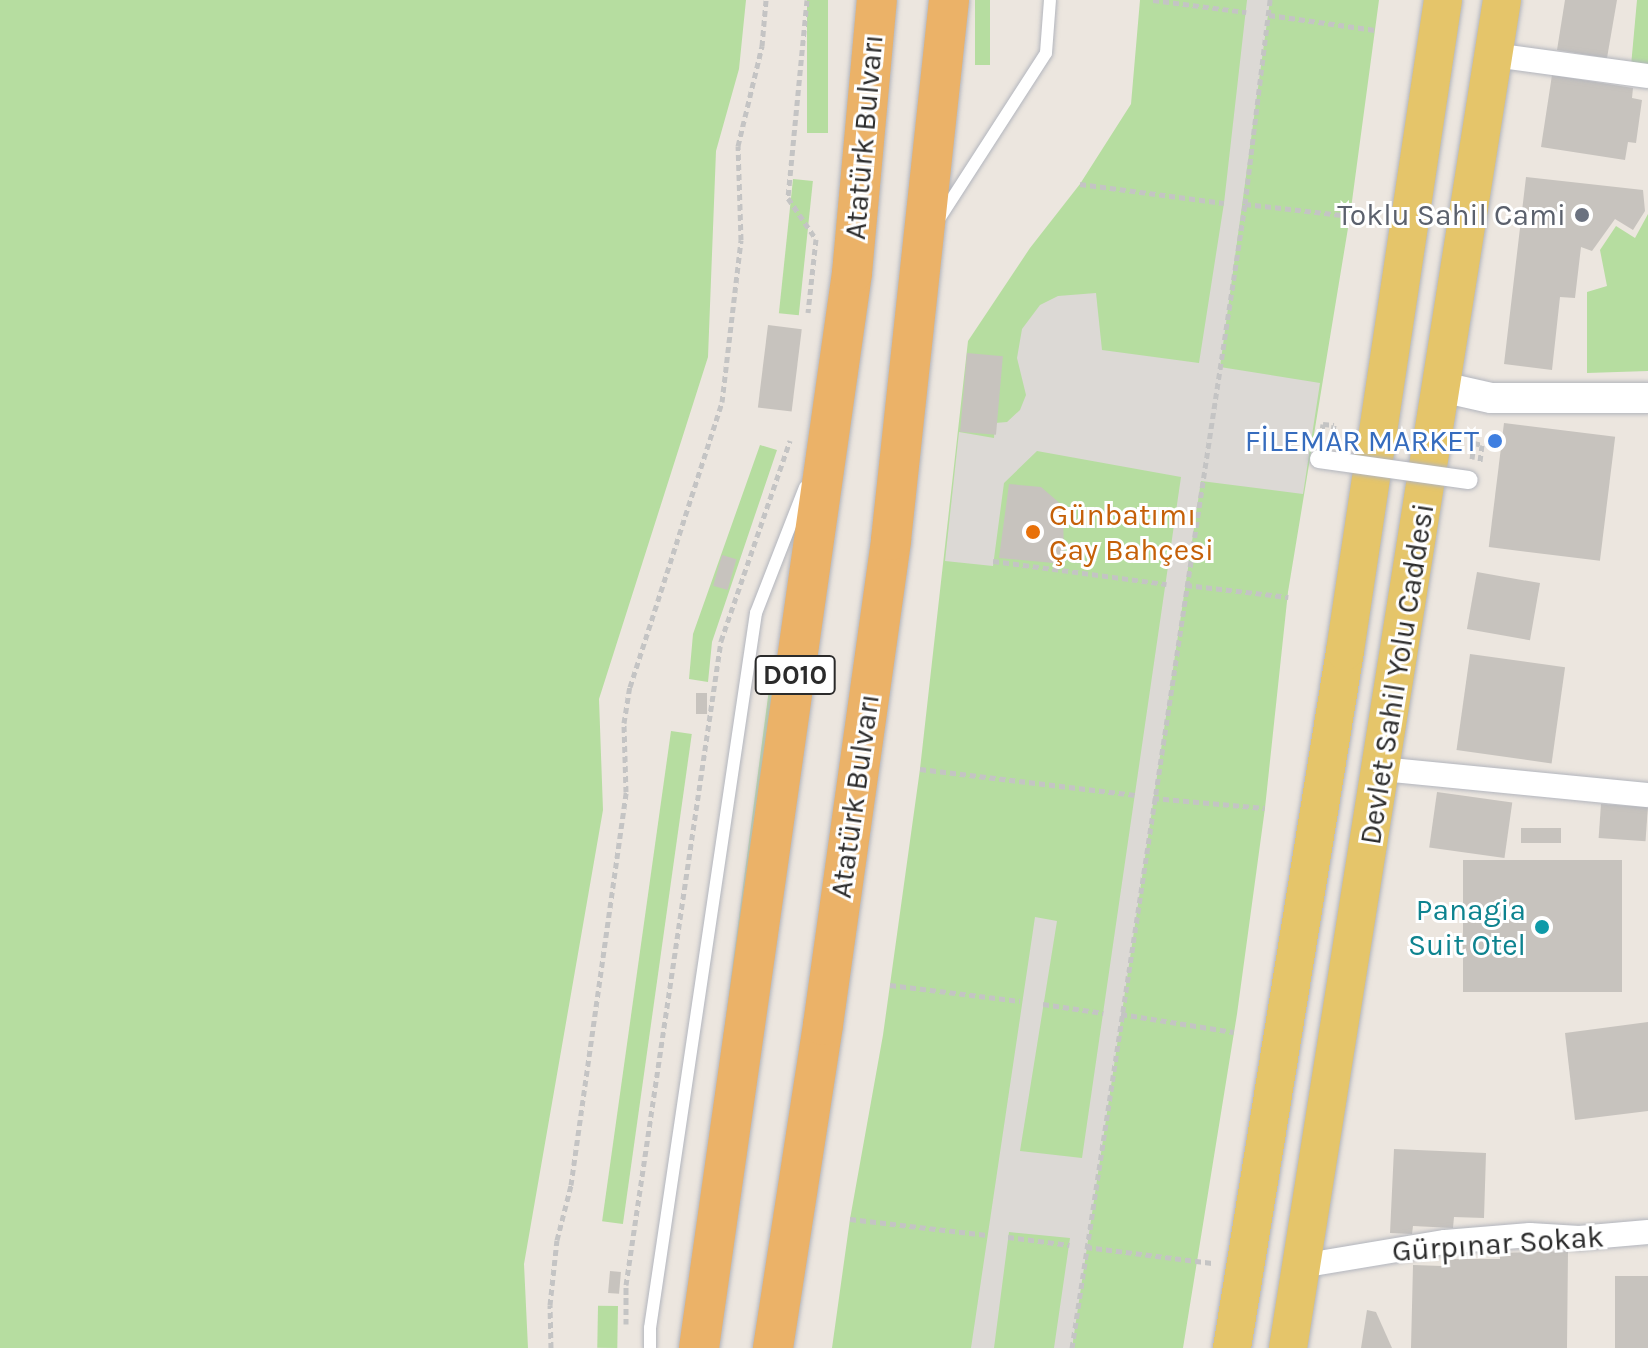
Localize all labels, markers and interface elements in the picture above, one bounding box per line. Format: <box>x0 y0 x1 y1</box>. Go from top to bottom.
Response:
street label: Atatürk Bulvarı <box>837 33 891 241</box>
place label: Toklu Sahil Cami <box>1337 197 1566 233</box>
marker: Toklu Sahil Cami <box>1573 206 1591 224</box>
place label: FİLEMAR MARKET <box>1245 423 1479 459</box>
marker: FİLEMAR MARKET <box>1486 432 1504 450</box>
place label: Günbatımı Çay Bahçesi <box>1049 497 1214 568</box>
street label: Devlet Sahil Yolu Caddesi <box>1352 501 1442 847</box>
marker: Günbatımı Çay Bahçesi <box>1024 523 1042 541</box>
road number: D010 <box>753 651 837 699</box>
street label: Atatürk Bulvarı <box>823 692 887 900</box>
place label: Panagia Suit Otel <box>1408 892 1526 962</box>
marker: Panagia Suit Otel <box>1533 918 1551 936</box>
street label: Gürpınar Sokak <box>1391 1219 1605 1269</box>

